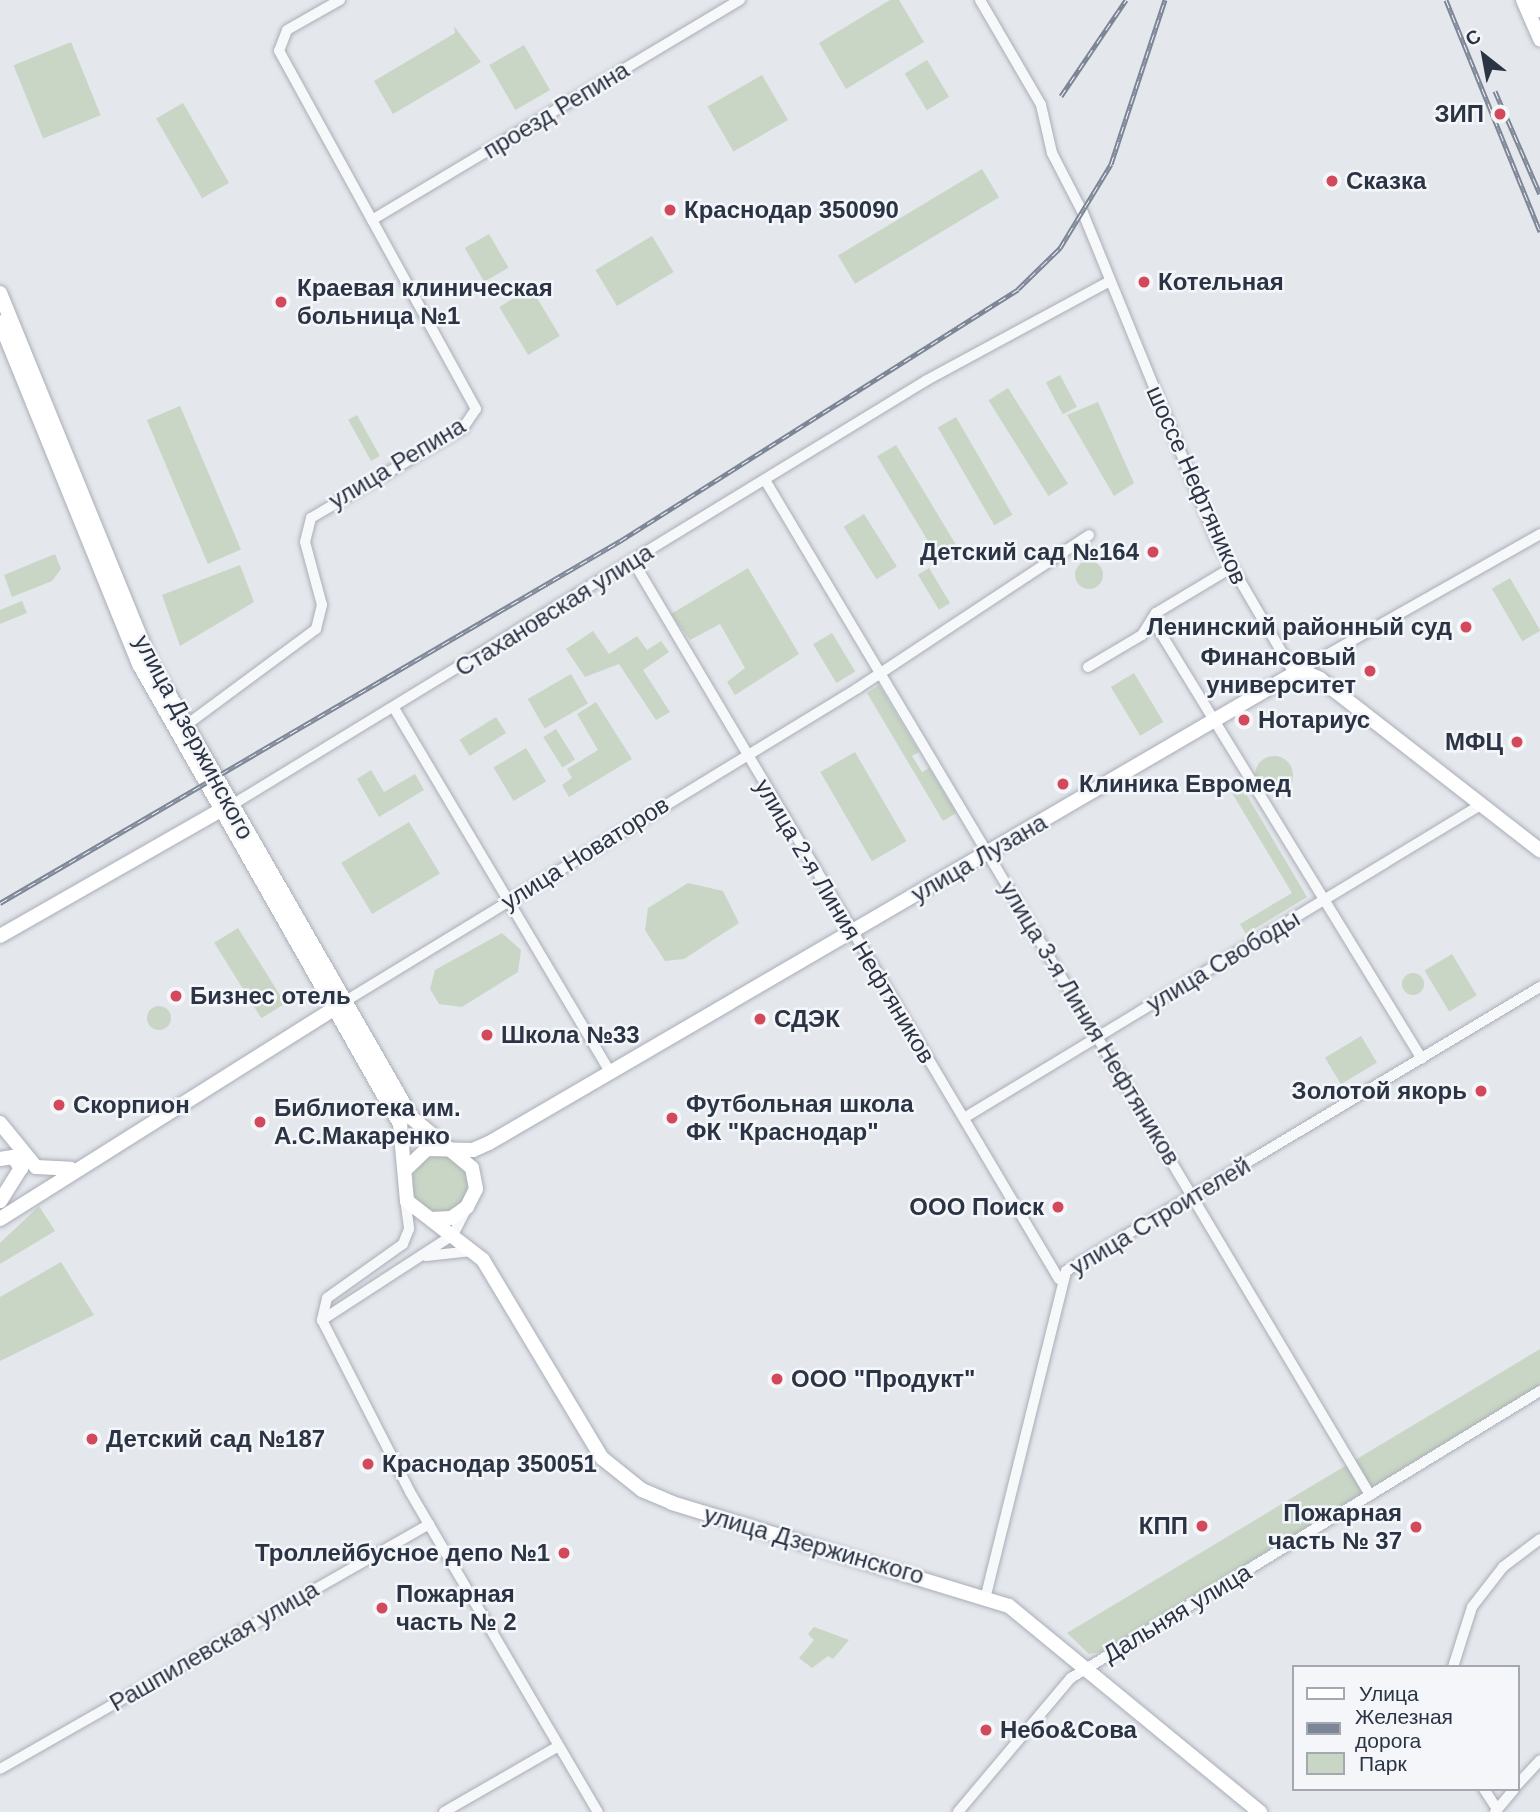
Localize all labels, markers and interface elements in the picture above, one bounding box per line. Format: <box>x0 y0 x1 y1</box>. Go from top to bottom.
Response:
north arrow <box>1449 21 1519 91</box>
text: С <box>1462 25 1484 50</box>
street label: проезд Репина <box>478 55 634 165</box>
place label: ЗИП <box>1434 100 1484 128</box>
marker: ЗИП <box>1490 104 1510 124</box>
place label: Сказка <box>1346 167 1426 195</box>
marker: Сказка <box>1324 173 1340 189</box>
place label: Краснодар 350090 <box>684 196 899 224</box>
marker: Краснодар 350090 <box>662 202 678 218</box>
place label: Котельная <box>1158 268 1284 296</box>
place label: Краевая клиническая больница №1 <box>297 274 553 330</box>
marker: Котельная <box>1136 274 1152 290</box>
marker: Краевая клиническая больница №1 <box>271 292 291 312</box>
street label: шоссе Нефтяников <box>1140 381 1254 589</box>
street label: улица Репина <box>324 411 470 515</box>
street label: Стахановская улица <box>450 537 658 683</box>
place label: Детский сад №164 <box>920 538 1139 566</box>
marker: Детский сад №164 <box>1145 544 1161 560</box>
place label: Ленинский районный суд <box>1147 613 1452 641</box>
marker: Ленинский районный суд <box>1458 619 1474 635</box>
street label: улица Дзержинского <box>128 630 260 844</box>
place label: Финансовый университет <box>1200 643 1356 699</box>
marker: Финансовый университет <box>1362 663 1378 679</box>
place label: Нотариус <box>1258 706 1370 734</box>
marker: Нотариус <box>1236 712 1252 728</box>
place label: МФЦ <box>1445 728 1503 756</box>
marker: МФЦ <box>1509 734 1525 750</box>
place label: Клиника Евромед <box>1079 770 1291 798</box>
street label: улица 2-я Линия Нефтяников <box>749 774 941 1068</box>
marker: Клиника Евромед <box>1053 774 1073 794</box>
street label: улица Новаторов <box>496 790 674 916</box>
street label: улица Лузана <box>906 808 1052 908</box>
street label: улица 3-я Линия Нефтяников <box>994 876 1186 1170</box>
street label: улица Свободы <box>1141 904 1305 1018</box>
place label: Бизнес отель <box>190 982 351 1010</box>
marker: Бизнес отель <box>168 988 184 1004</box>
place label: СДЭК <box>774 1005 840 1033</box>
marker: СДЭК <box>752 1011 768 1027</box>
place label: Школа №33 <box>501 1021 640 1049</box>
marker: Школа №33 <box>479 1027 495 1043</box>
place label: Золотой якорь <box>1292 1077 1467 1105</box>
marker: Золотой якорь <box>1473 1083 1489 1099</box>
place label: Футбольная школа ФК "Краснодар" <box>686 1090 914 1146</box>
place label: Скорпион <box>73 1091 190 1119</box>
place label: Библиотека им. А.С.Макаренко <box>274 1094 461 1150</box>
marker: Скорпион <box>51 1097 67 1113</box>
marker: Футбольная школа ФК "Краснодар" <box>664 1110 680 1126</box>
marker: Библиотека им. А.С.Макаренко <box>252 1114 268 1130</box>
street label: улица Строителей <box>1065 1151 1255 1281</box>
place label: ООО Поиск <box>909 1193 1044 1221</box>
marker: ООО Поиск <box>1050 1199 1066 1215</box>
place label: ООО "Продукт" <box>791 1365 975 1393</box>
marker: ООО "Продукт" <box>769 1371 785 1387</box>
place label: Детский сад №187 <box>106 1425 325 1453</box>
marker: Детский сад №187 <box>84 1431 100 1447</box>
place label: Краснодар 350051 <box>382 1450 597 1478</box>
marker: Краснодар 350051 <box>360 1456 376 1472</box>
place label: Пожарная часть № 37 <box>1268 1499 1402 1555</box>
street label: улица Дзержинского <box>701 1500 927 1590</box>
place label: КПП <box>1139 1512 1188 1540</box>
marker: КПП <box>1194 1518 1210 1534</box>
marker: Пожарная часть № 37 <box>1408 1519 1424 1535</box>
place label: Троллейбусное депо №1 <box>255 1539 550 1567</box>
marker: Троллейбусное депо №1 <box>556 1545 572 1561</box>
street label: Дальняя улица <box>1098 1557 1256 1669</box>
street label: Рашпилевская улица <box>105 1575 323 1717</box>
place label: Пожарная часть № 2 <box>396 1580 517 1636</box>
marker: Пожарная часть № 2 <box>374 1600 390 1616</box>
legend <box>1292 1665 1519 1791</box>
text: Улица <box>1359 1682 1419 1705</box>
text: Железная дорога <box>1355 1705 1453 1752</box>
place label: Небо&Сова <box>1000 1716 1137 1744</box>
marker: Небо&Сова <box>978 1722 994 1738</box>
text: Парк <box>1359 1752 1407 1775</box>

